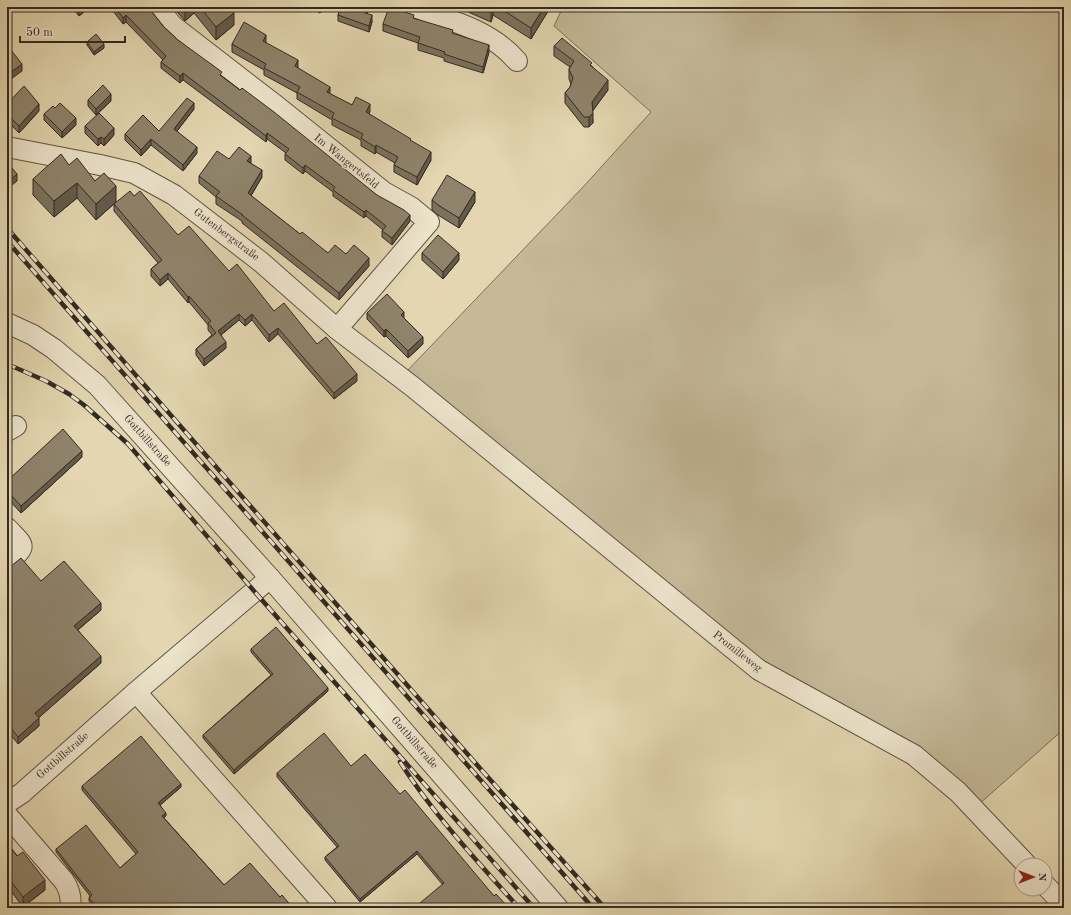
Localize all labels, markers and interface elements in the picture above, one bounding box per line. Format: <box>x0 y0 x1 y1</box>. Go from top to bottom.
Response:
scale bar <box>20 18 125 44</box>
text: 50 m <box>26 26 53 39</box>
street label: Im Wangertsfeld <box>311 133 381 192</box>
street label: Gutenbergstraße <box>191 207 261 263</box>
street label: Gottbillstraße <box>121 413 173 469</box>
street label: Promilleweg <box>710 629 764 675</box>
street label: Gottbillstraße <box>389 715 439 771</box>
street label: Gottbillstraße <box>35 731 91 781</box>
north arrow <box>1013 857 1053 897</box>
text: N <box>1036 873 1047 882</box>

